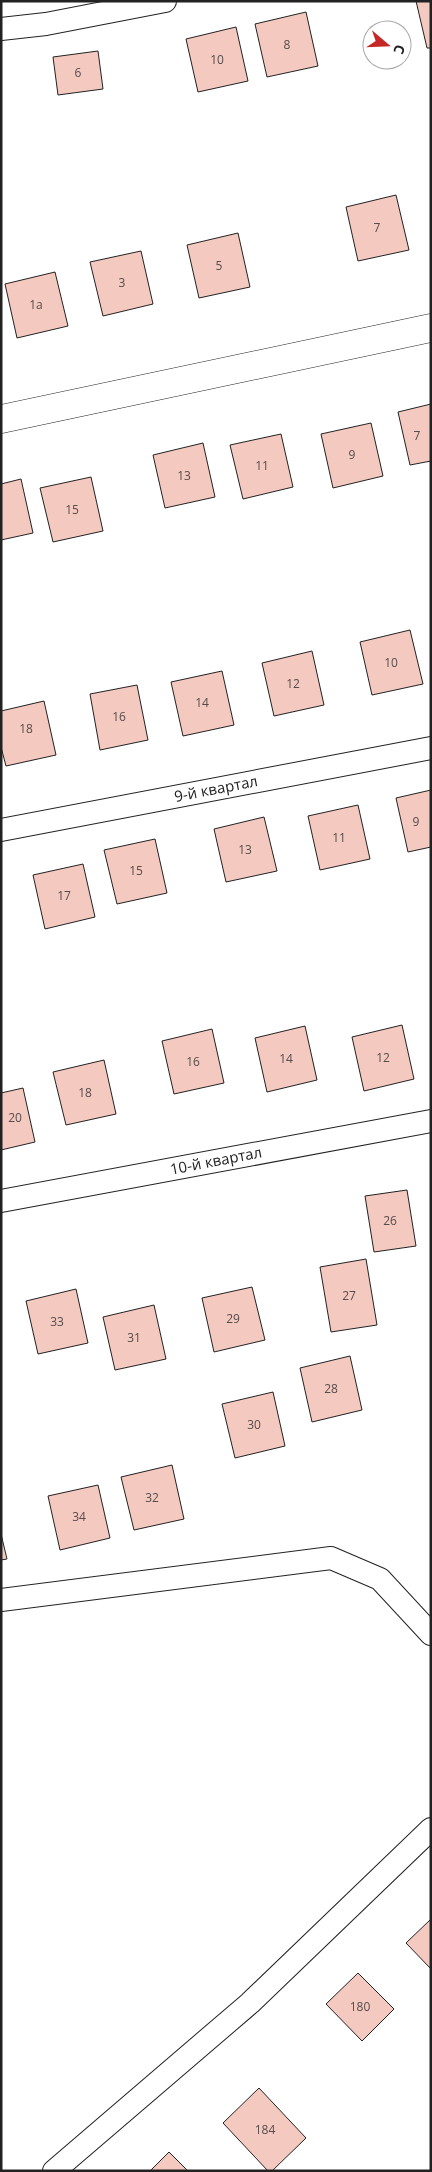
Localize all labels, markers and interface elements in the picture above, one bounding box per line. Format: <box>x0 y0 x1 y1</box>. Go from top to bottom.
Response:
north arrow <box>362 20 412 70</box>
house number: 8 <box>284 36 291 53</box>
text: С <box>389 42 410 57</box>
house number: 10 <box>210 51 224 68</box>
house number: 6 <box>75 64 82 81</box>
house number: 7 <box>374 219 381 236</box>
house number: 5 <box>216 257 223 274</box>
house number: 3 <box>119 274 126 291</box>
house number: 1а <box>29 296 43 313</box>
house number: 7 <box>414 427 421 444</box>
house number: 9 <box>349 446 356 463</box>
house number: 11 <box>255 457 269 474</box>
house number: 13 <box>177 467 191 484</box>
house number: 15 <box>65 501 79 518</box>
house number: 10 <box>384 654 398 671</box>
house number: 12 <box>286 675 300 692</box>
house number: 14 <box>195 694 209 711</box>
house number: 16 <box>112 708 126 725</box>
house number: 18 <box>19 720 33 737</box>
street label: 9-й квартал <box>172 770 259 806</box>
house number: 9 <box>413 813 420 830</box>
house number: 11 <box>332 829 346 846</box>
house number: 13 <box>238 841 252 858</box>
house number: 15 <box>129 862 143 879</box>
house number: 17 <box>57 887 71 904</box>
house number: 12 <box>376 1049 390 1066</box>
house number: 14 <box>279 1050 293 1067</box>
house number: 16 <box>186 1053 200 1070</box>
house number: 18 <box>78 1084 92 1101</box>
house number: 20 <box>8 1109 22 1126</box>
street label: 10-й квартал <box>168 1141 264 1179</box>
house number: 26 <box>383 1212 397 1229</box>
house number: 27 <box>342 1287 356 1304</box>
house number: 29 <box>226 1310 240 1327</box>
house number: 33 <box>50 1313 64 1330</box>
house number: 31 <box>127 1329 141 1346</box>
house number: 28 <box>324 1380 338 1397</box>
house number: 30 <box>247 1416 261 1433</box>
house number: 32 <box>145 1489 159 1506</box>
house number: 34 <box>72 1508 86 1525</box>
house number: 180 <box>350 1998 370 2015</box>
house number: 184 <box>255 2121 275 2138</box>

